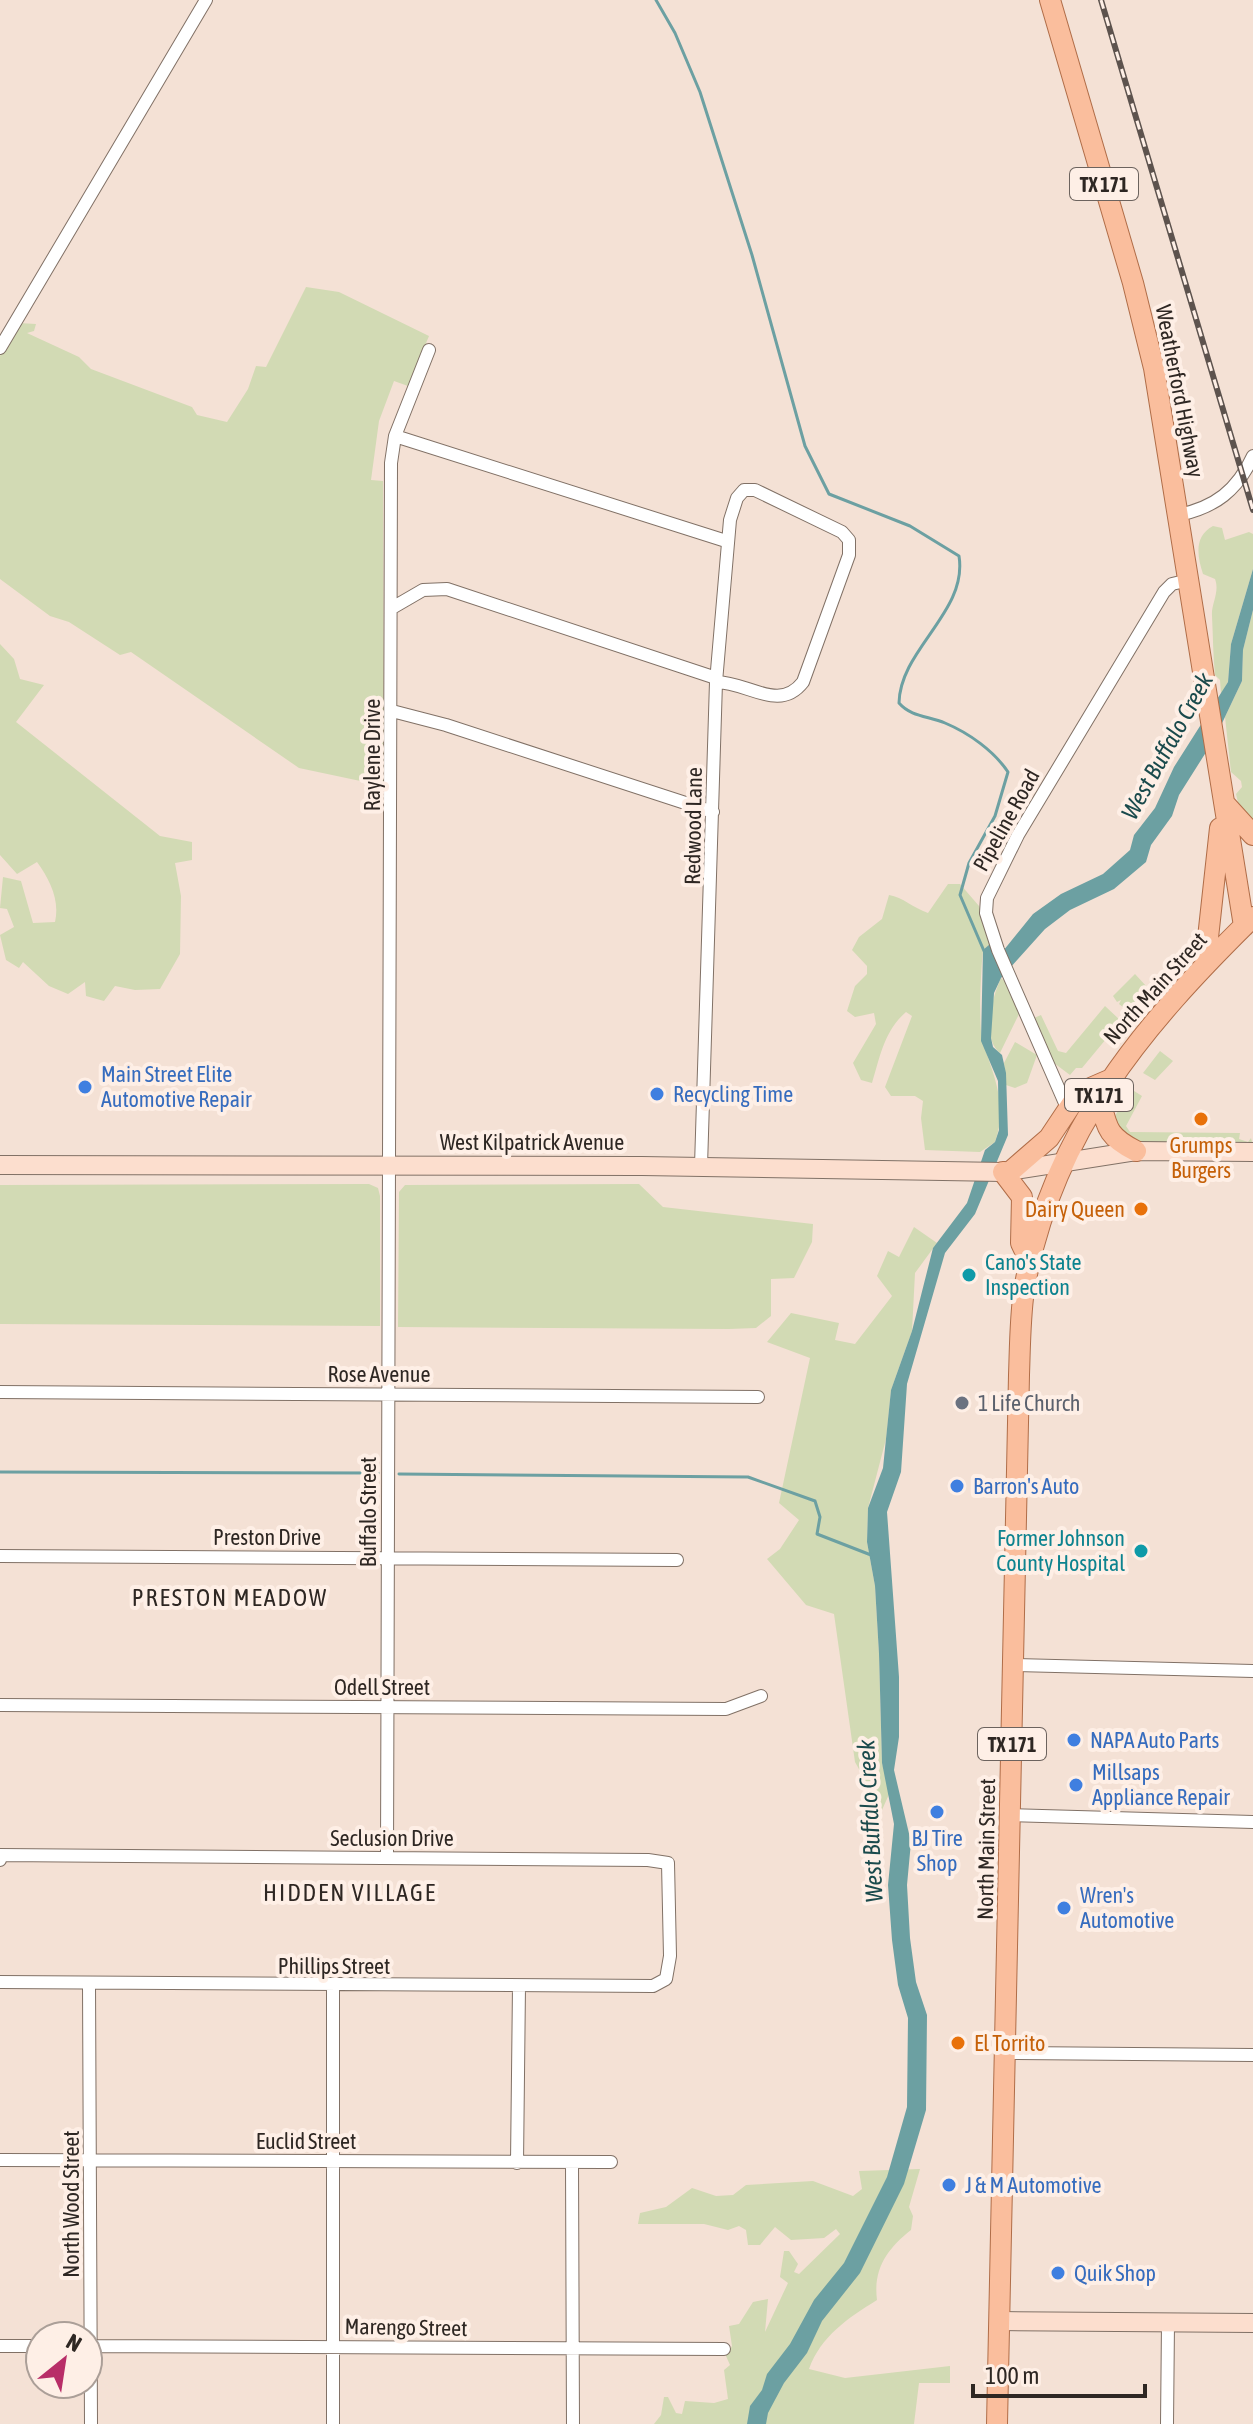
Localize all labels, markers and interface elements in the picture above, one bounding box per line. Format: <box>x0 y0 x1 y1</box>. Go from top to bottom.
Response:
road number: TX 171 <box>1070 168 1138 200</box>
street label: Weatherford Highway <box>1151 302 1209 480</box>
water label: West Buffalo Creek <box>1116 668 1219 824</box>
street label: Raylene Drive <box>359 699 385 811</box>
street label: Pipeline Road <box>967 765 1045 875</box>
street label: Redwood Lane <box>679 767 707 885</box>
street label: North Main Street <box>1098 927 1212 1049</box>
place label: Main Street Elite Automotive Repair <box>101 1061 252 1112</box>
marker: Main Street Elite Automotive Repair <box>76 1078 94 1096</box>
road number: TX 171 <box>1065 1079 1133 1111</box>
place label: Recycling Time <box>673 1081 793 1107</box>
marker: Recycling Time <box>648 1085 666 1103</box>
marker: Grumps Burgers <box>1192 1110 1210 1128</box>
street label: West Kilpatrick Avenue <box>440 1129 624 1155</box>
place label: Grumps Burgers <box>1170 1132 1233 1183</box>
place label: Dairy Queen <box>1025 1196 1125 1222</box>
marker: Dairy Queen <box>1132 1200 1150 1218</box>
place label: Cano's State Inspection <box>985 1249 1082 1300</box>
marker: Cano's State Inspection <box>960 1266 978 1284</box>
street label: Rose Avenue <box>327 1361 431 1387</box>
place label: 1 Life Church <box>978 1390 1081 1416</box>
marker: 1 Life Church <box>953 1394 971 1412</box>
street label: Buffalo Street <box>355 1457 381 1567</box>
place label: Barron's Auto <box>973 1473 1079 1499</box>
marker: Barron's Auto <box>948 1477 966 1495</box>
street label: Preston Drive <box>213 1524 321 1550</box>
place label: Former Johnson County Hospital <box>996 1525 1125 1576</box>
marker: Former Johnson County Hospital <box>1132 1542 1150 1560</box>
district label: PRESTON MEADOW <box>132 1584 328 1611</box>
street label: Odell Street <box>334 1674 430 1700</box>
place label: NAPA Auto Parts <box>1090 1727 1220 1753</box>
road number: TX 171 <box>978 1728 1046 1760</box>
marker: NAPA Auto Parts <box>1065 1731 1083 1749</box>
water label: West Buffalo Creek <box>852 1738 888 1903</box>
place label: Millsaps Appliance Repair <box>1092 1759 1230 1810</box>
marker: Millsaps Appliance Repair <box>1067 1776 1085 1794</box>
street label: North Main Street <box>972 1778 1000 1920</box>
marker: BJ Tire Shop <box>928 1803 946 1821</box>
street label: Seclusion Drive <box>330 1825 454 1851</box>
place label: BJ Tire Shop <box>911 1825 963 1876</box>
district label: HIDDEN VILLAGE <box>263 1879 437 1906</box>
place label: Wren's Automotive <box>1080 1882 1174 1933</box>
marker: Wren's Automotive <box>1055 1899 1073 1917</box>
street label: Phillips Street <box>278 1953 390 1979</box>
place label: El Torrito <box>974 2030 1045 2056</box>
marker: El Torrito <box>949 2034 967 2052</box>
street label: Euclid Street <box>256 2128 356 2154</box>
street label: North Wood Street <box>58 2130 84 2278</box>
place label: J & M Automotive <box>965 2172 1102 2198</box>
marker: J & M Automotive <box>940 2176 958 2194</box>
place label: Quik Shop <box>1074 2260 1156 2286</box>
marker: Quik Shop <box>1049 2264 1067 2282</box>
street label: Marengo Street <box>344 2313 468 2341</box>
north arrow <box>24 2320 104 2400</box>
text: N <box>62 2328 86 2357</box>
scale bar <box>973 2348 1145 2398</box>
text: 100 m <box>985 2362 1039 2389</box>

